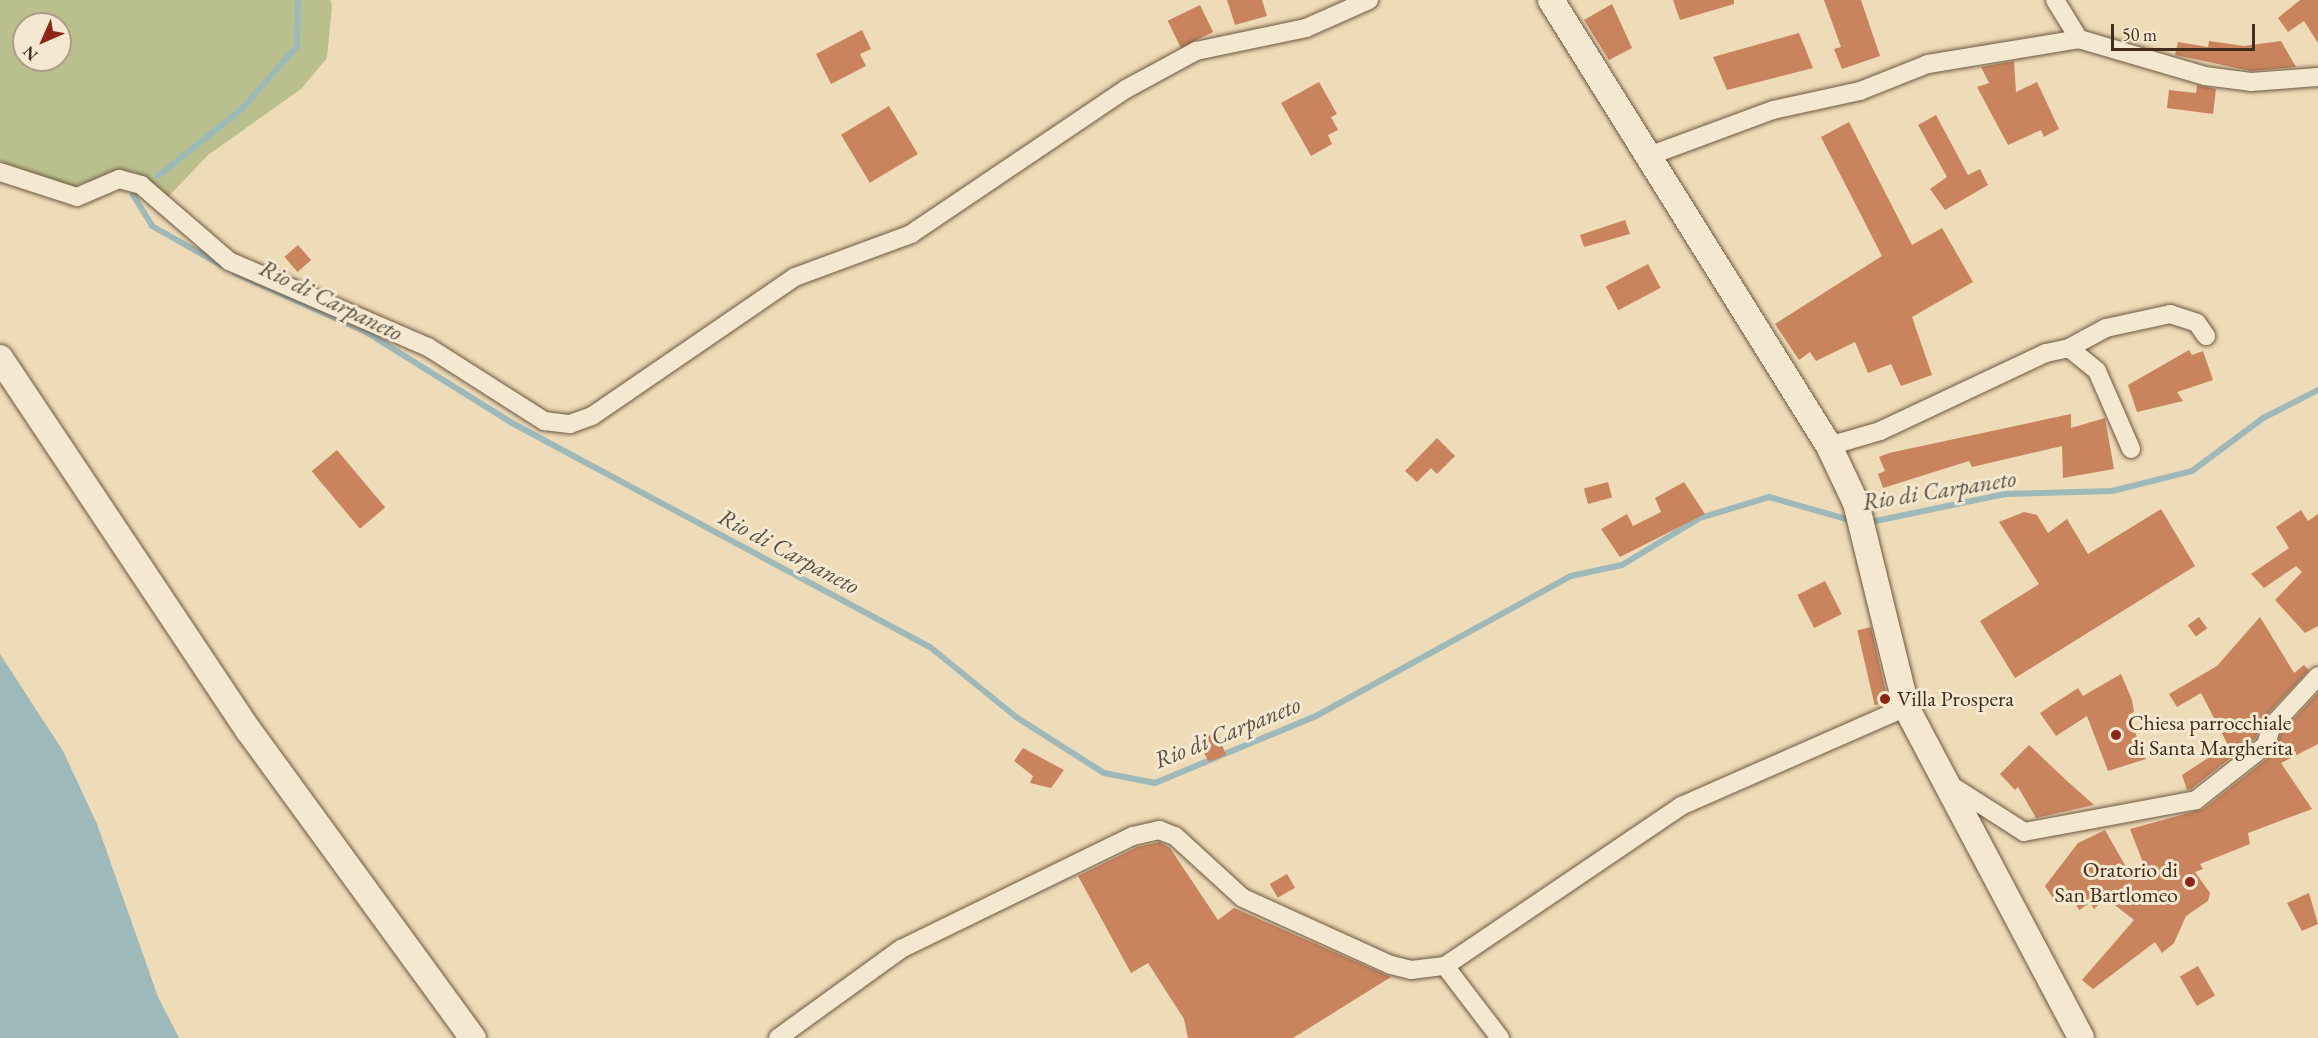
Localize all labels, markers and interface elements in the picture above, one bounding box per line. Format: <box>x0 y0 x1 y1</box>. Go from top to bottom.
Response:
north arrow <box>12 12 72 72</box>
scale bar <box>2114 12 2258 50</box>
text: 50 m <box>2122 23 2157 46</box>
text: N <box>18 42 42 66</box>
water label: Rio di Carpaneto <box>255 253 407 347</box>
water label: Rio di Carpaneto <box>1860 464 2018 516</box>
water label: Rio di Carpaneto <box>714 502 864 600</box>
place label: Villa Prospera <box>1897 686 2014 712</box>
water label: Rio di Carpaneto <box>1149 690 1305 774</box>
marker: Villa Prospera <box>1878 692 1892 706</box>
place label: Chiesa parrocchiale di Santa Margherita <box>2128 709 2293 760</box>
marker: Chiesa parrocchiale di Santa Margherita <box>2109 728 2123 742</box>
place label: Oratorio di San Bartlomeo <box>2054 856 2178 908</box>
marker: Oratorio di San Bartlomeo <box>2183 875 2197 889</box>

